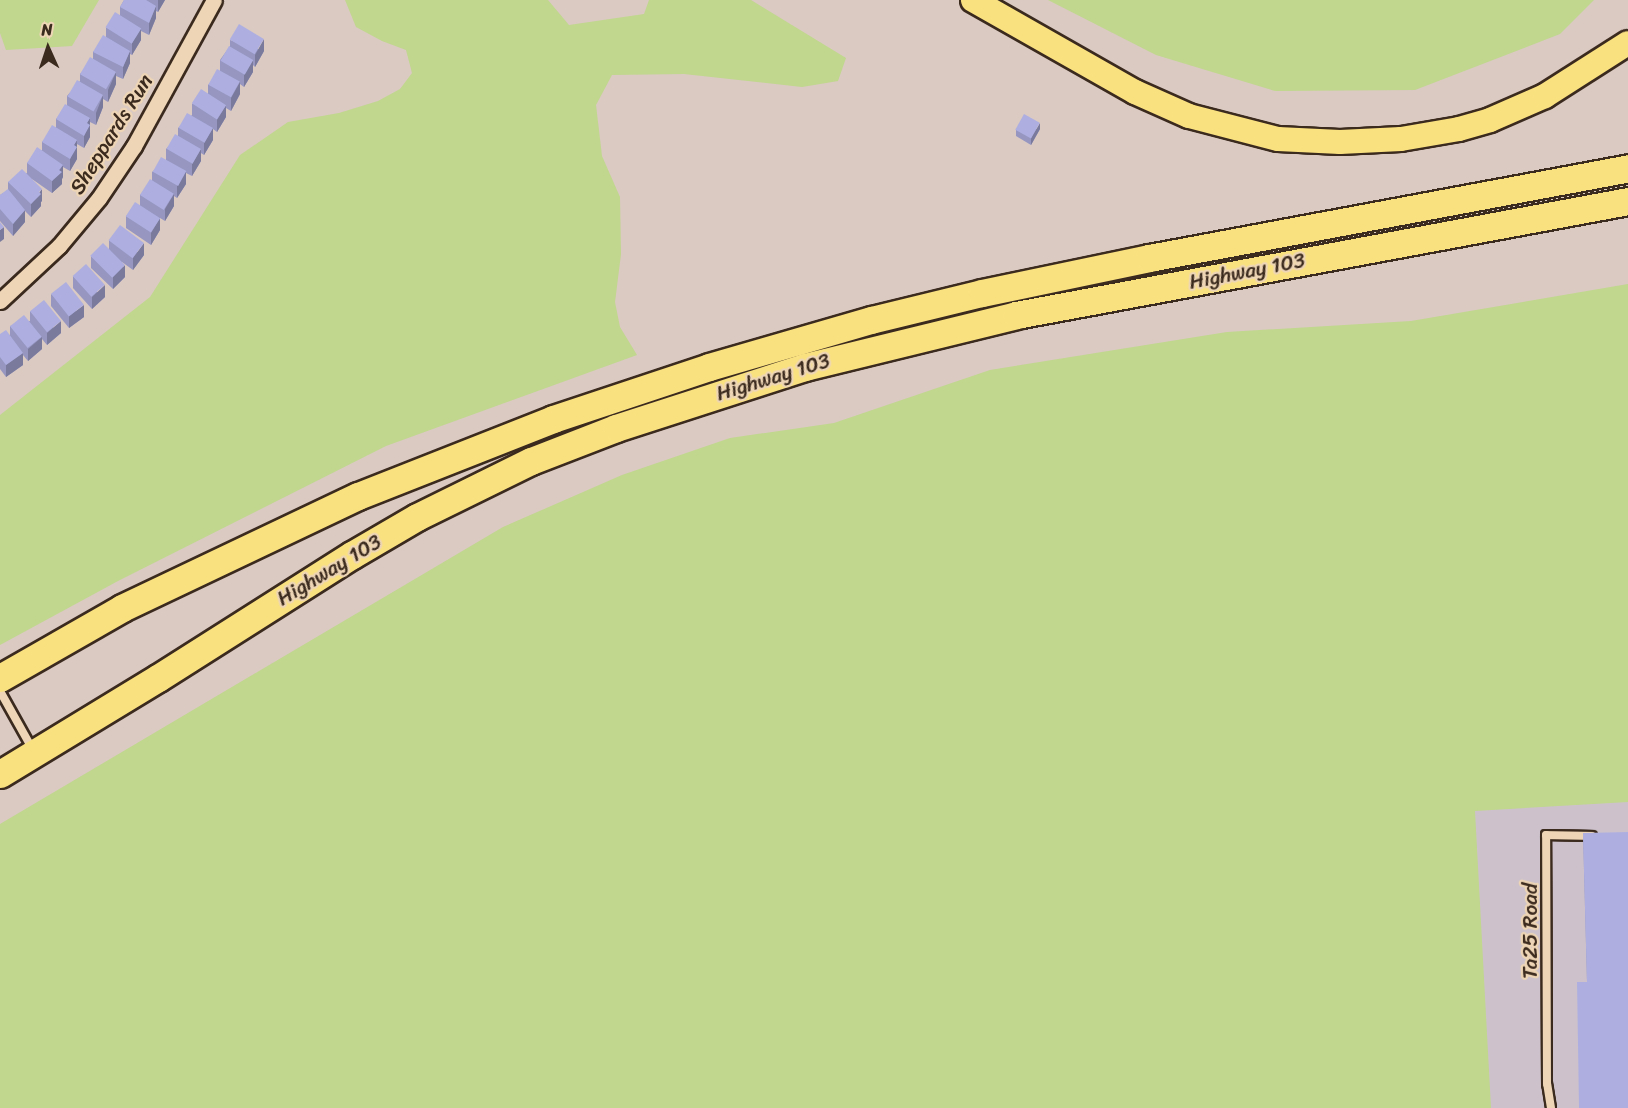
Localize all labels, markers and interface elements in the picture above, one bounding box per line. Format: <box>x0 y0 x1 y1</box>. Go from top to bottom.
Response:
text: N <box>41 15 53 44</box>
north arrow <box>18 18 78 78</box>
street label: Sheppards Run <box>64 69 158 199</box>
street label: Highway 103 <box>1187 247 1307 295</box>
street label: Highway 103 <box>713 348 833 406</box>
street label: Highway 103 <box>272 529 386 611</box>
street label: Ta25 Road <box>1517 883 1543 979</box>

